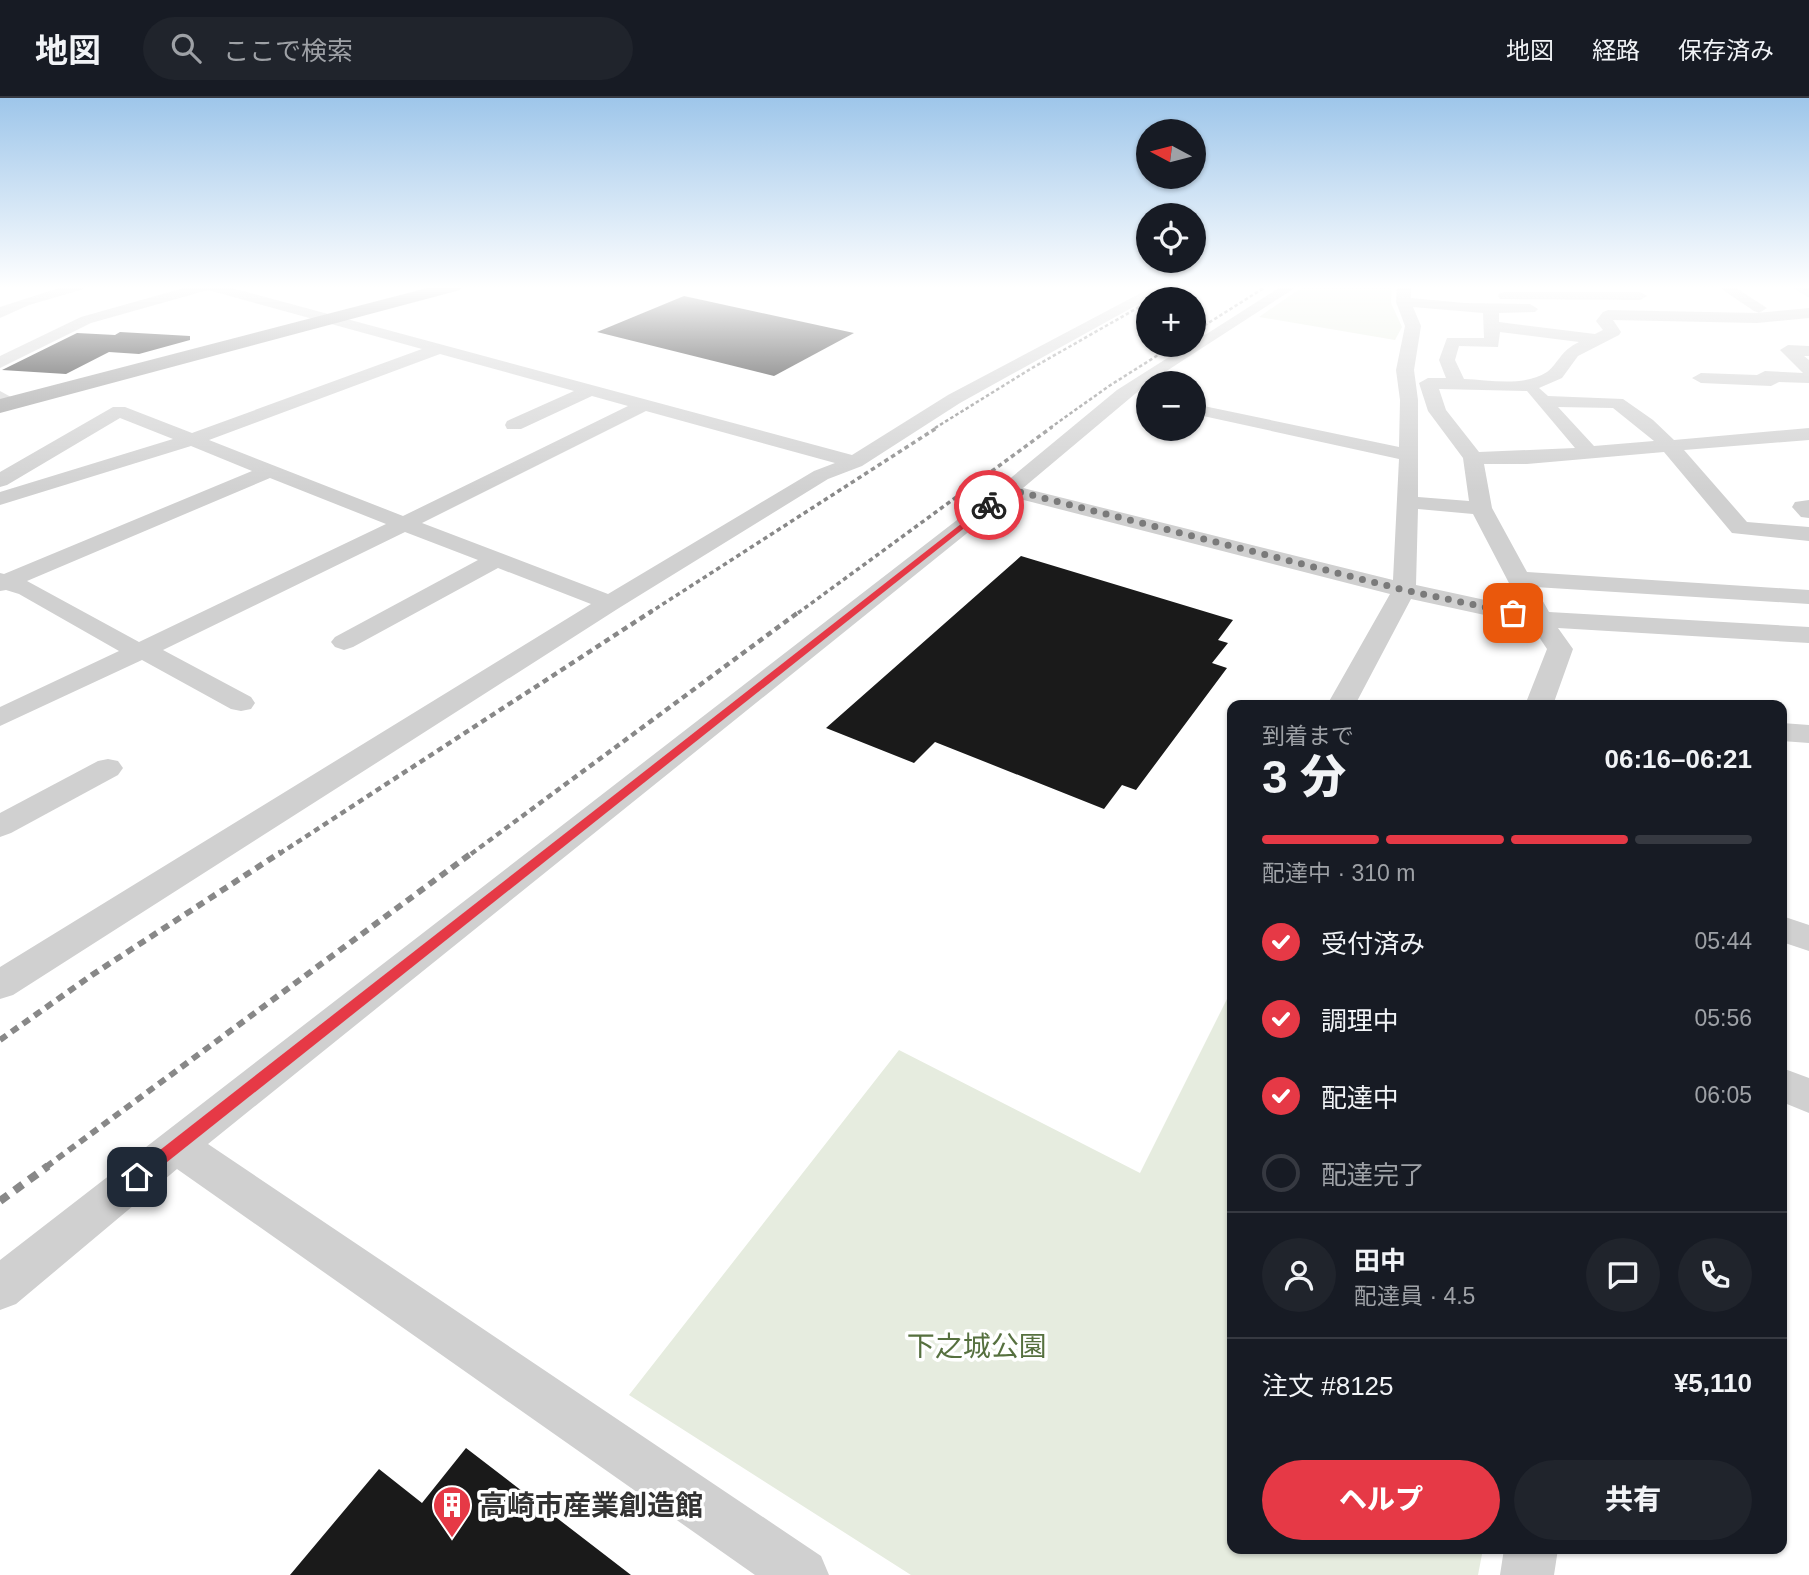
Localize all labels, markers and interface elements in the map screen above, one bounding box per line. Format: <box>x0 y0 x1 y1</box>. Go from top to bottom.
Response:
search box <box>143 17 633 80</box>
icon: search <box>167 29 205 67</box>
text: 地図 <box>35 32 101 69</box>
text: ここで検索 <box>223 36 353 66</box>
text: 地図 <box>1506 37 1554 64</box>
text: 経路 <box>1592 37 1640 64</box>
text: 保存済み <box>1678 37 1774 64</box>
north arrow <box>1136 119 1206 189</box>
map controls <box>1136 119 1206 441</box>
button: locate <box>1136 203 1206 273</box>
button: + <box>1136 287 1206 357</box>
button: − <box>1136 371 1206 441</box>
courier <box>954 470 1024 540</box>
icon: bike <box>970 486 1008 524</box>
pin <box>1483 583 1543 643</box>
icon: bag <box>1494 594 1532 632</box>
text: 到着まで <box>1262 723 1354 749</box>
text: 06:16–06:21 <box>1605 744 1752 774</box>
text: 3 分 <box>1262 751 1346 803</box>
text: 配達中 · 310 m <box>1262 860 1415 886</box>
icon: check <box>1262 923 1300 961</box>
text: 05:44 <box>1694 928 1752 954</box>
text: 受付済み <box>1321 929 1425 959</box>
icon: check <box>1262 1000 1300 1038</box>
text: 05:56 <box>1694 1005 1752 1031</box>
text: 調理中 <box>1321 1006 1399 1036</box>
icon: check <box>1262 1077 1300 1115</box>
text: 06:05 <box>1694 1082 1752 1108</box>
text: 配達中 <box>1321 1083 1399 1113</box>
pin <box>107 1147 167 1207</box>
icon: home <box>118 1158 156 1196</box>
text: 配達完了 <box>1321 1160 1425 1190</box>
button: person <box>1262 1238 1336 1312</box>
button: chat <box>1586 1238 1660 1312</box>
button: phone <box>1678 1238 1752 1312</box>
text: 田中 <box>1354 1246 1406 1276</box>
text: 配達員 · 4.5 <box>1354 1283 1475 1309</box>
park label: 下之城公園 <box>907 1331 1047 1362</box>
text: ¥5,110 <box>1674 1368 1752 1398</box>
text: 注文 #8125 <box>1262 1371 1394 1401</box>
button: ヘルプ <box>1262 1460 1500 1540</box>
button: 共有 <box>1514 1460 1752 1540</box>
building icon: 高崎市産業創造館 <box>431 1484 473 1539</box>
place label: 高崎市産業創造館 <box>479 1490 703 1521</box>

